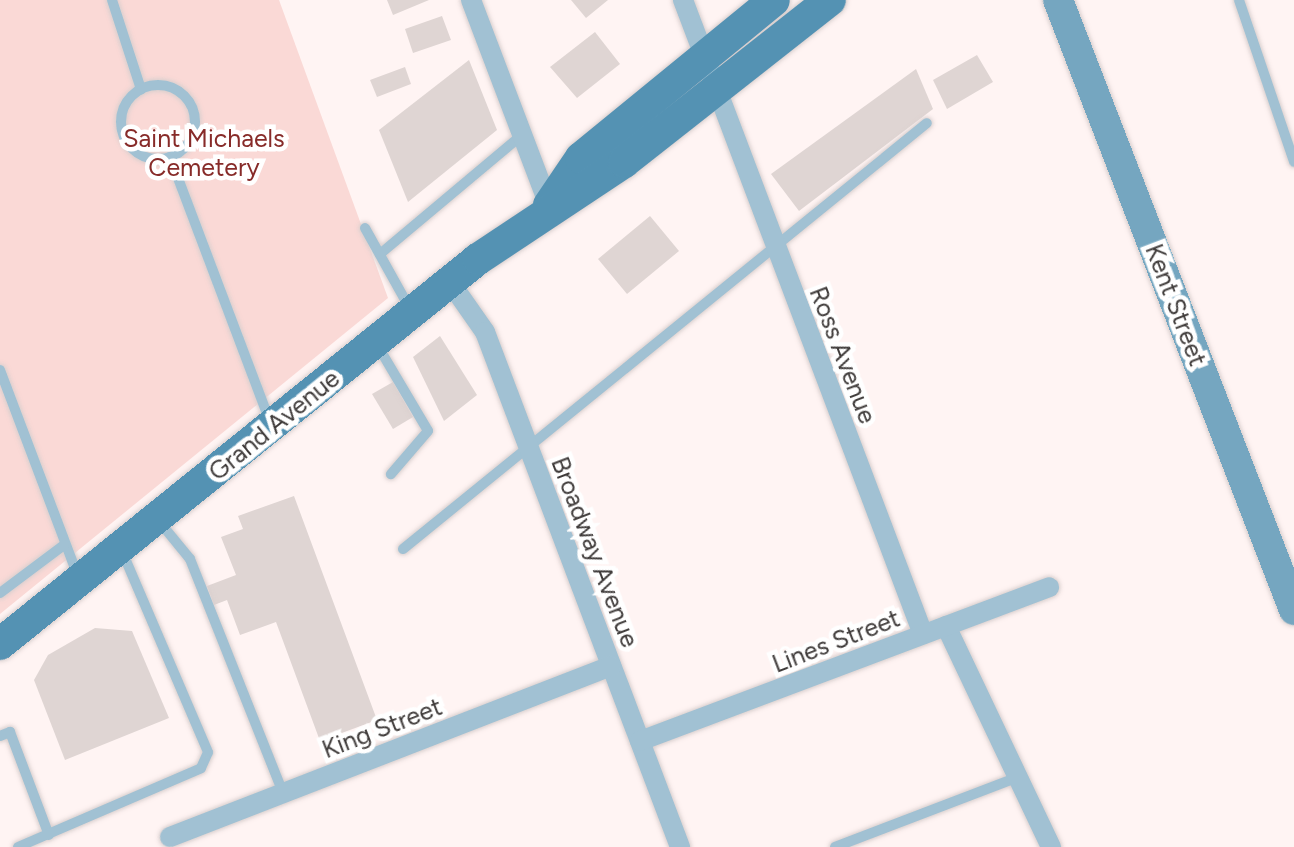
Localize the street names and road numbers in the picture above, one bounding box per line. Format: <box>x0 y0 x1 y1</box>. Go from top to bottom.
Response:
street label: Kent Street <box>1139 240 1213 370</box>
street label: Ross Avenue <box>803 282 883 428</box>
street label: Grand Avenue <box>203 363 345 487</box>
street label: Broadway Avenue <box>545 453 645 651</box>
street label: Lines Street <box>768 603 904 679</box>
street label: King Street <box>318 691 446 765</box>

